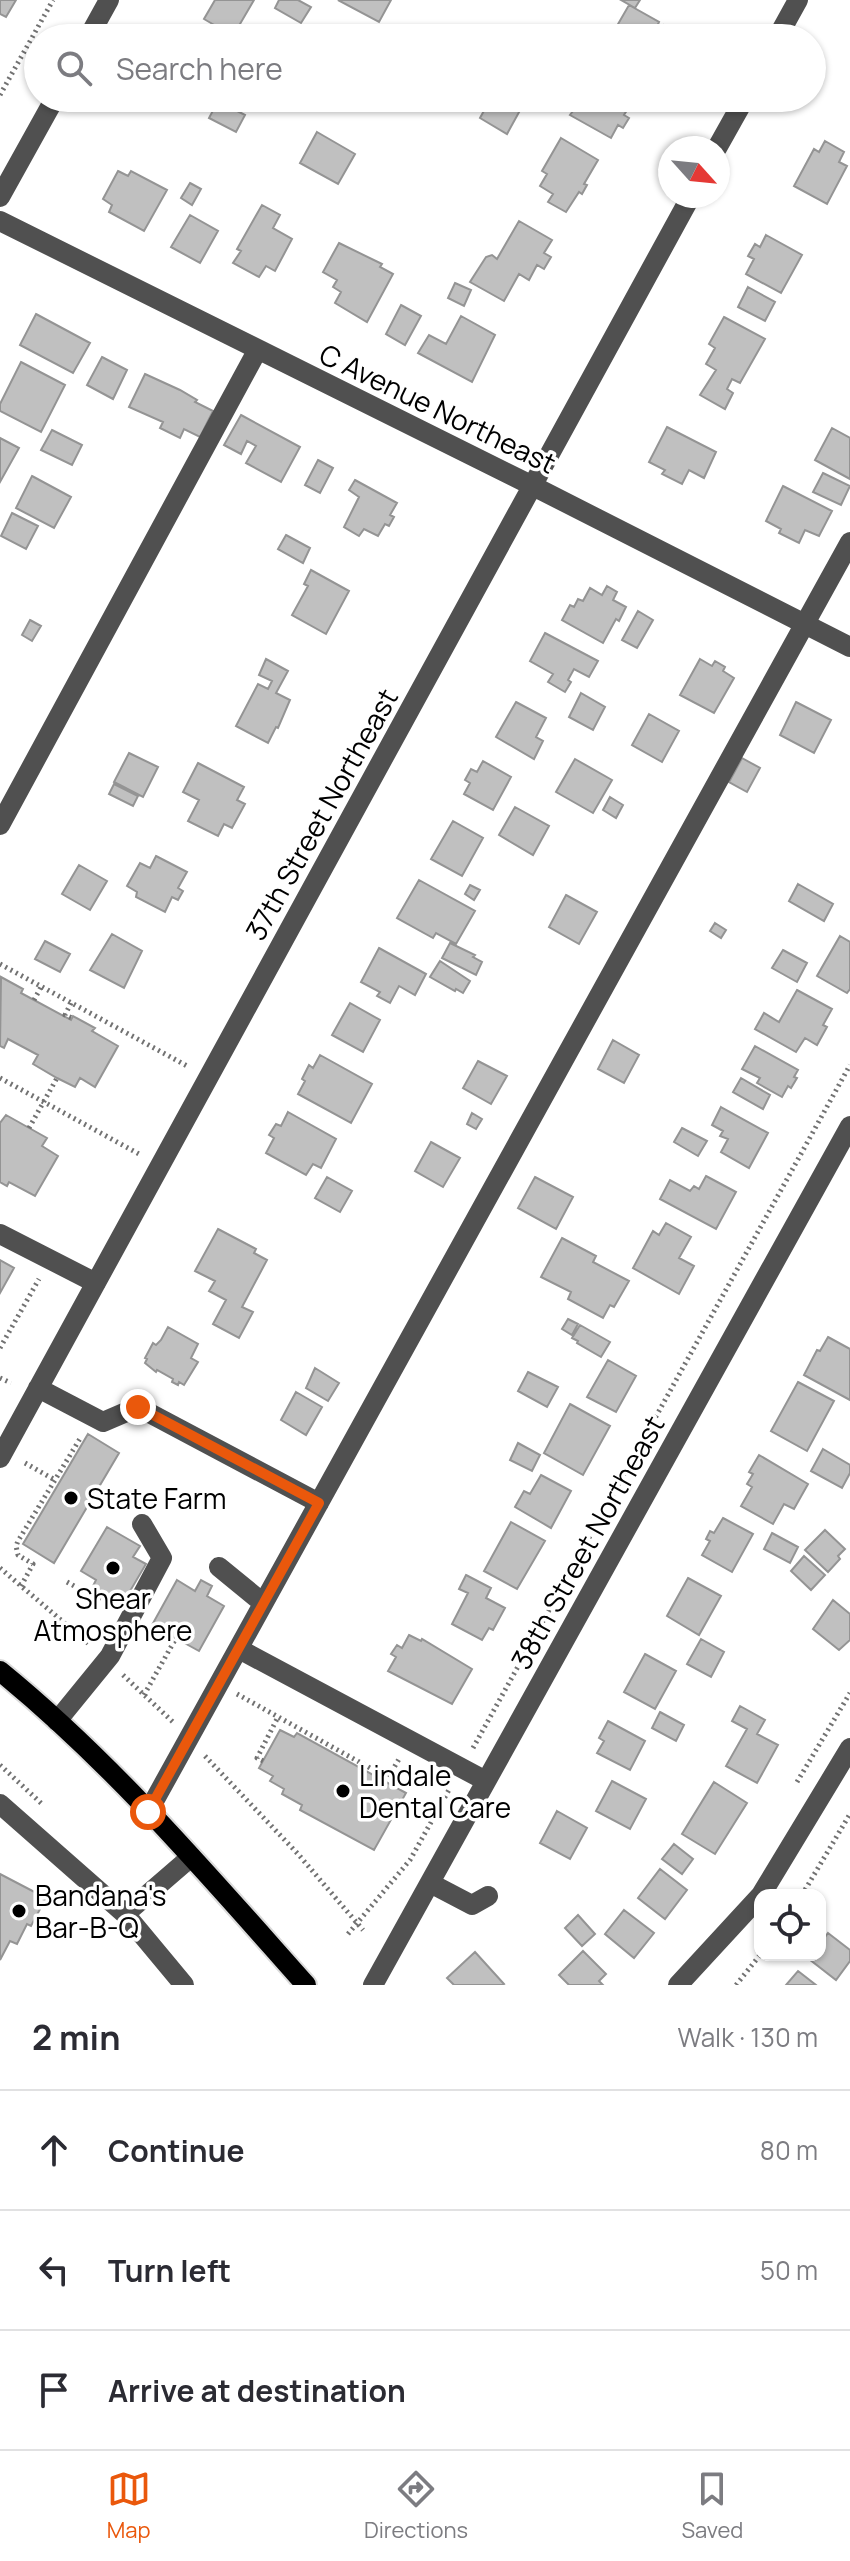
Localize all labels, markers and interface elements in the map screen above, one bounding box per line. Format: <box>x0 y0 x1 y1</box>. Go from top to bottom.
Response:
search box <box>24 24 826 112</box>
icon: search <box>52 46 96 90</box>
text: Search here <box>116 48 283 89</box>
north arrow <box>658 136 730 208</box>
street label: C Avenue Northeast <box>314 334 562 482</box>
street label: 37th Street Northeast <box>236 681 406 947</box>
route end <box>120 1389 156 1425</box>
street label: 38th Street Northeast <box>501 1408 673 1676</box>
place label: State Farm <box>87 1479 227 1517</box>
marker: State Farm <box>62 1489 80 1507</box>
marker: Shear Atmosphere <box>104 1559 122 1577</box>
place label: Shear Atmosphere <box>34 1579 192 1649</box>
place label: Lindale Dental Care <box>359 1756 511 1826</box>
marker: Lindale Dental Care <box>334 1782 352 1800</box>
route start <box>130 1794 166 1830</box>
place label: Bandana's Bar-B-Q <box>35 1876 166 1946</box>
map controls <box>754 1889 826 1961</box>
button: locate <box>754 1889 826 1961</box>
marker: Bandana's Bar-B-Q <box>10 1902 28 1920</box>
text: 2 min <box>32 2014 120 2060</box>
text: Walk · 130 m <box>678 2019 818 2055</box>
icon: ahead <box>32 2128 76 2172</box>
text: Continue <box>108 2130 244 2171</box>
text: 80 m <box>760 2132 818 2168</box>
icon: left <box>32 2248 76 2292</box>
text: Turn left <box>108 2250 231 2291</box>
text: 50 m <box>760 2252 818 2288</box>
icon: arrive <box>32 2368 76 2412</box>
text: Arrive at destination <box>108 2370 406 2411</box>
tab: Map <box>107 2467 151 2545</box>
tab: Directions <box>364 2467 468 2545</box>
tab: Saved <box>681 2467 743 2545</box>

